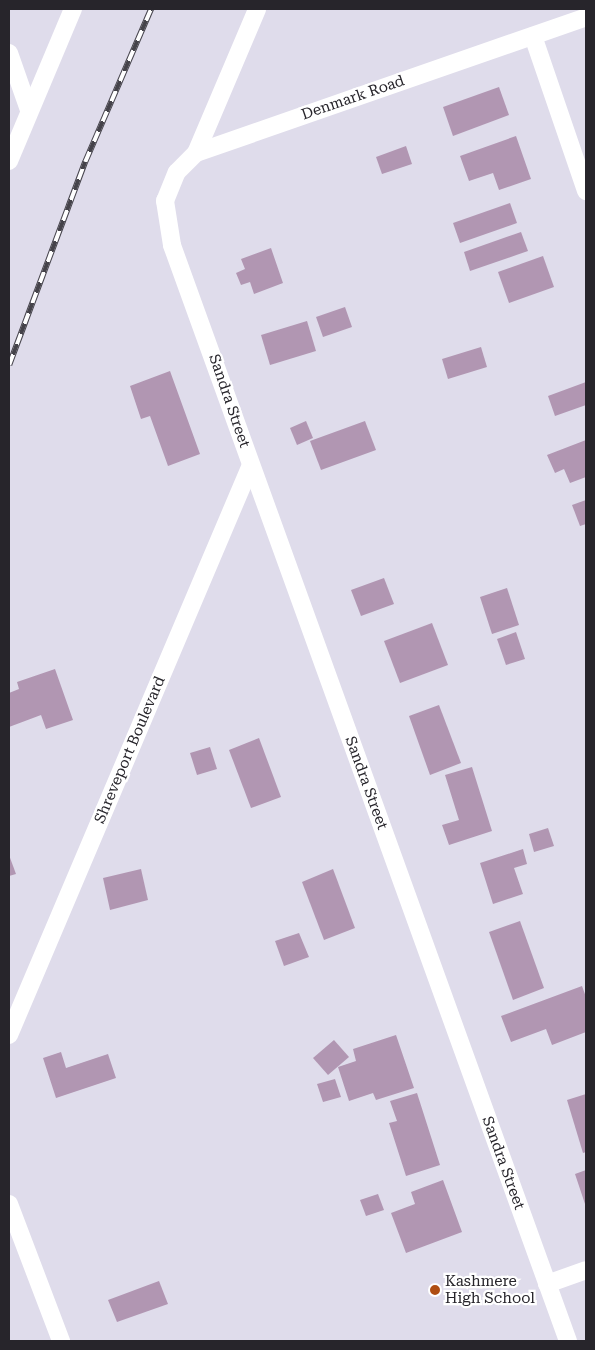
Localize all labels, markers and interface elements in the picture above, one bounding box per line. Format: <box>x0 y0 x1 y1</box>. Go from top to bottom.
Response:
street label: Denmark Road <box>299 72 407 124</box>
street label: Sandra Street <box>205 352 253 450</box>
street label: Shreveport Boulevard <box>91 674 169 826</box>
street label: Sandra Street <box>341 734 391 832</box>
street label: Sandra Street <box>478 1114 528 1212</box>
place label: Kashmere High School <box>445 1272 535 1307</box>
marker: Kashmere High School <box>429 1284 441 1296</box>

